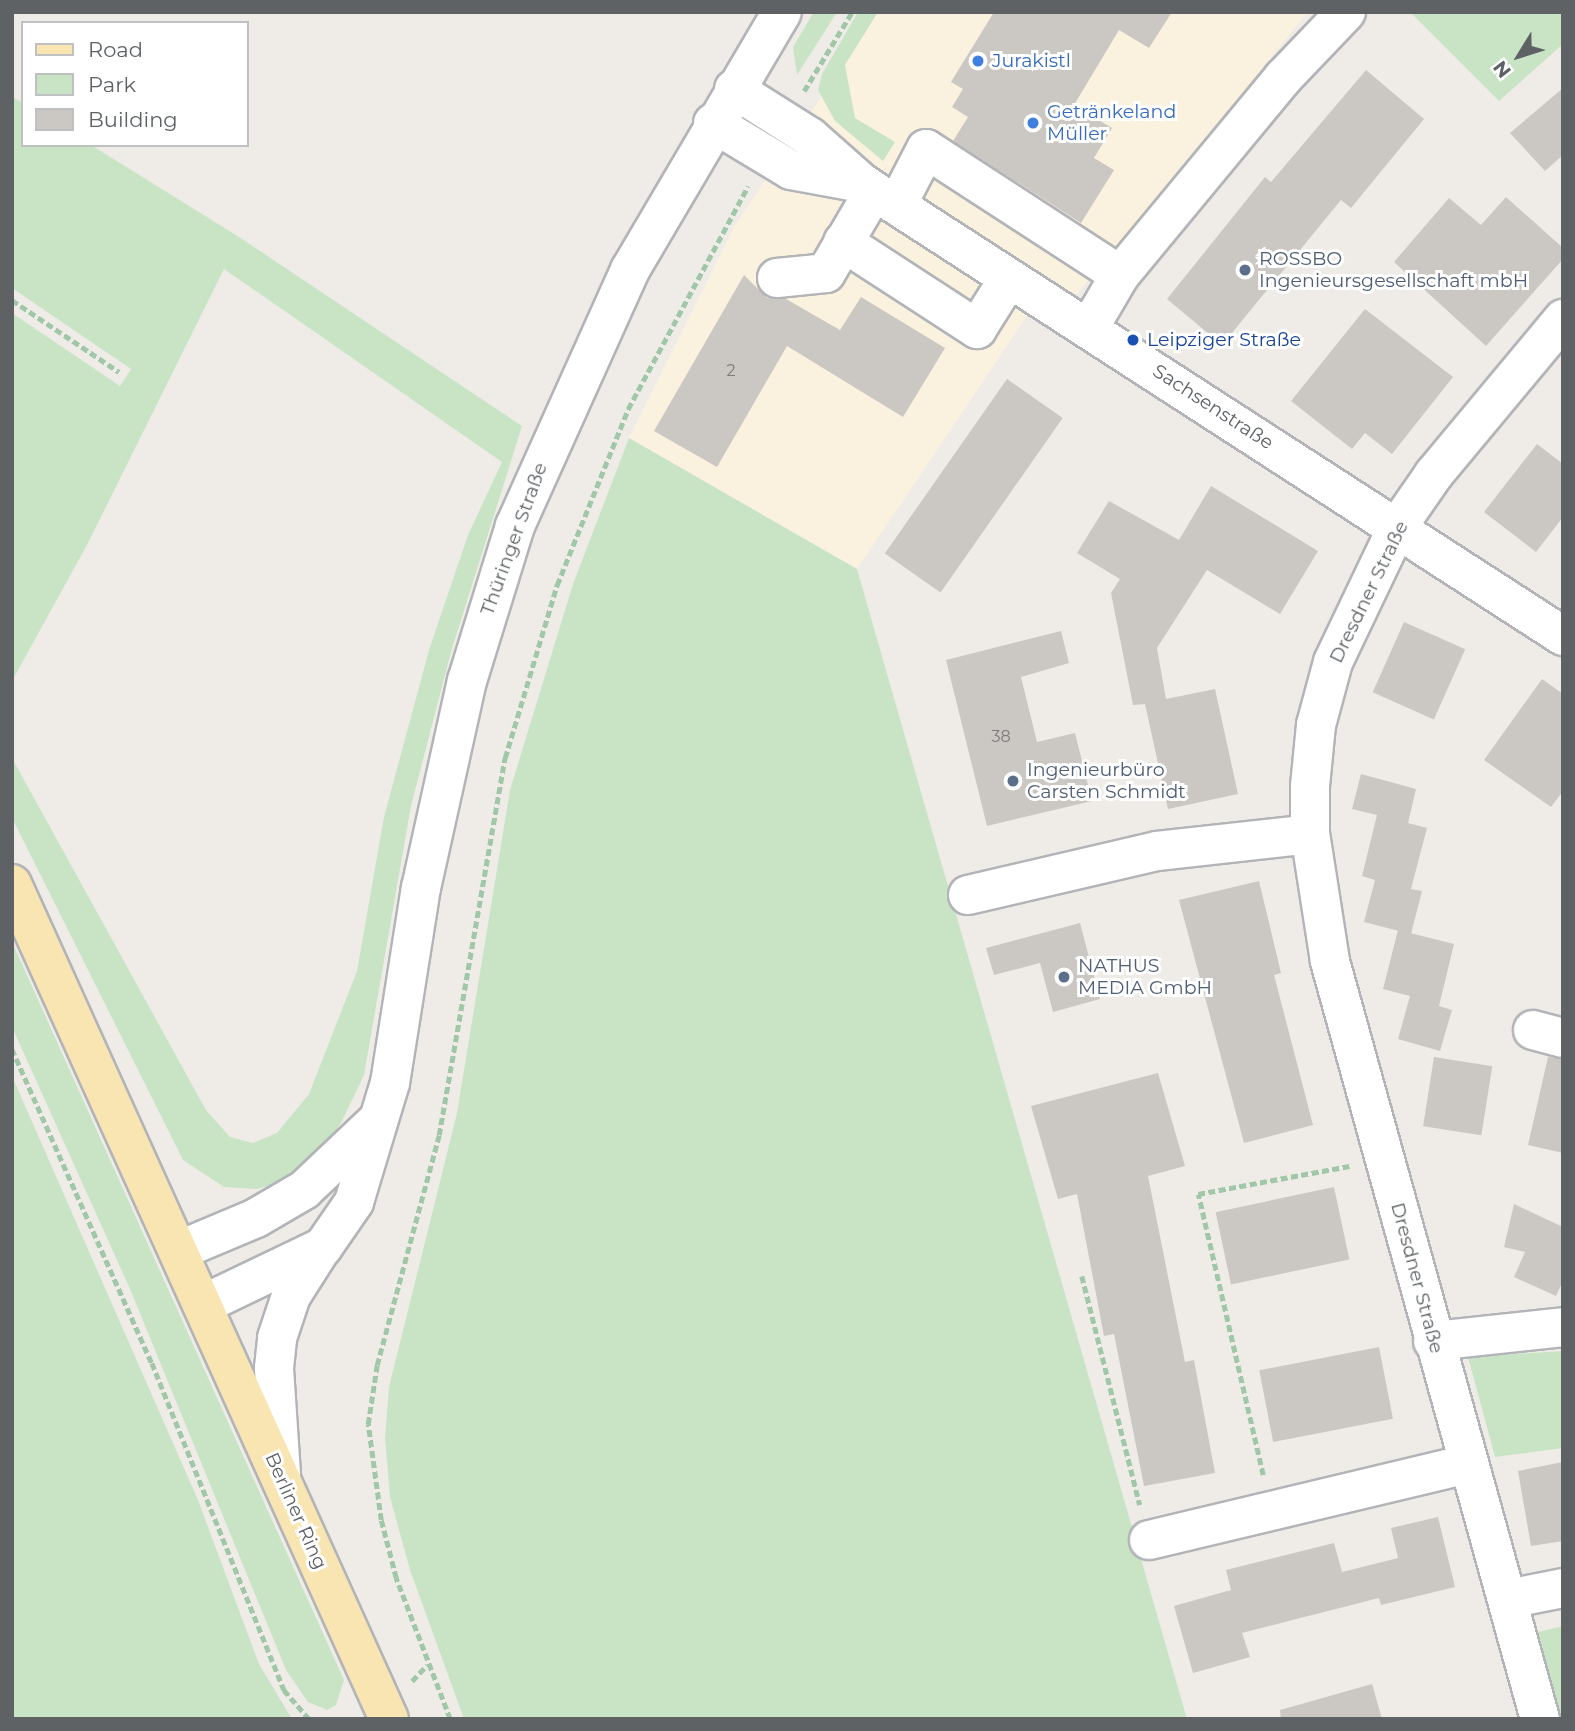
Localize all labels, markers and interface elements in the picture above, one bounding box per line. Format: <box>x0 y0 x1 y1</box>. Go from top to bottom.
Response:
legend <box>21 21 248 147</box>
north arrow <box>1484 21 1554 91</box>
text: Road <box>88 37 143 62</box>
place label: Jurakistl <box>992 50 1071 72</box>
marker: Jurakistl <box>970 53 986 69</box>
text: N <box>1488 56 1516 82</box>
text: Park <box>88 72 136 97</box>
place label: Getränkeland Müller <box>1047 101 1176 145</box>
text: Building <box>88 107 178 132</box>
marker: Getränkeland Müller <box>1025 115 1041 131</box>
place label: ROSSBO Ingenieursgesellschaft mbH <box>1259 248 1528 292</box>
marker: ROSSBO Ingenieursgesellschaft mbH <box>1237 262 1253 278</box>
place label: Leipziger Straße <box>1147 329 1301 351</box>
marker: Leipziger Straße <box>1125 332 1141 348</box>
street label: Sachsenstraße <box>1148 360 1278 454</box>
house number: 2 <box>726 361 736 381</box>
street label: Thüringer Straße <box>476 460 552 618</box>
street label: Dresdner Straße <box>1325 517 1413 667</box>
house number: 38 <box>991 727 1011 747</box>
place label: Ingenieurbüro Carsten Schmidt <box>1027 759 1186 803</box>
marker: Ingenieurbüro Carsten Schmidt <box>1005 773 1021 789</box>
place label: NATHUS MEDIA GmbH <box>1078 955 1212 999</box>
marker: NATHUS MEDIA GmbH <box>1056 969 1072 985</box>
street label: Dresdner Straße <box>1386 1200 1448 1356</box>
street label: Berliner Ring <box>260 1449 332 1573</box>

